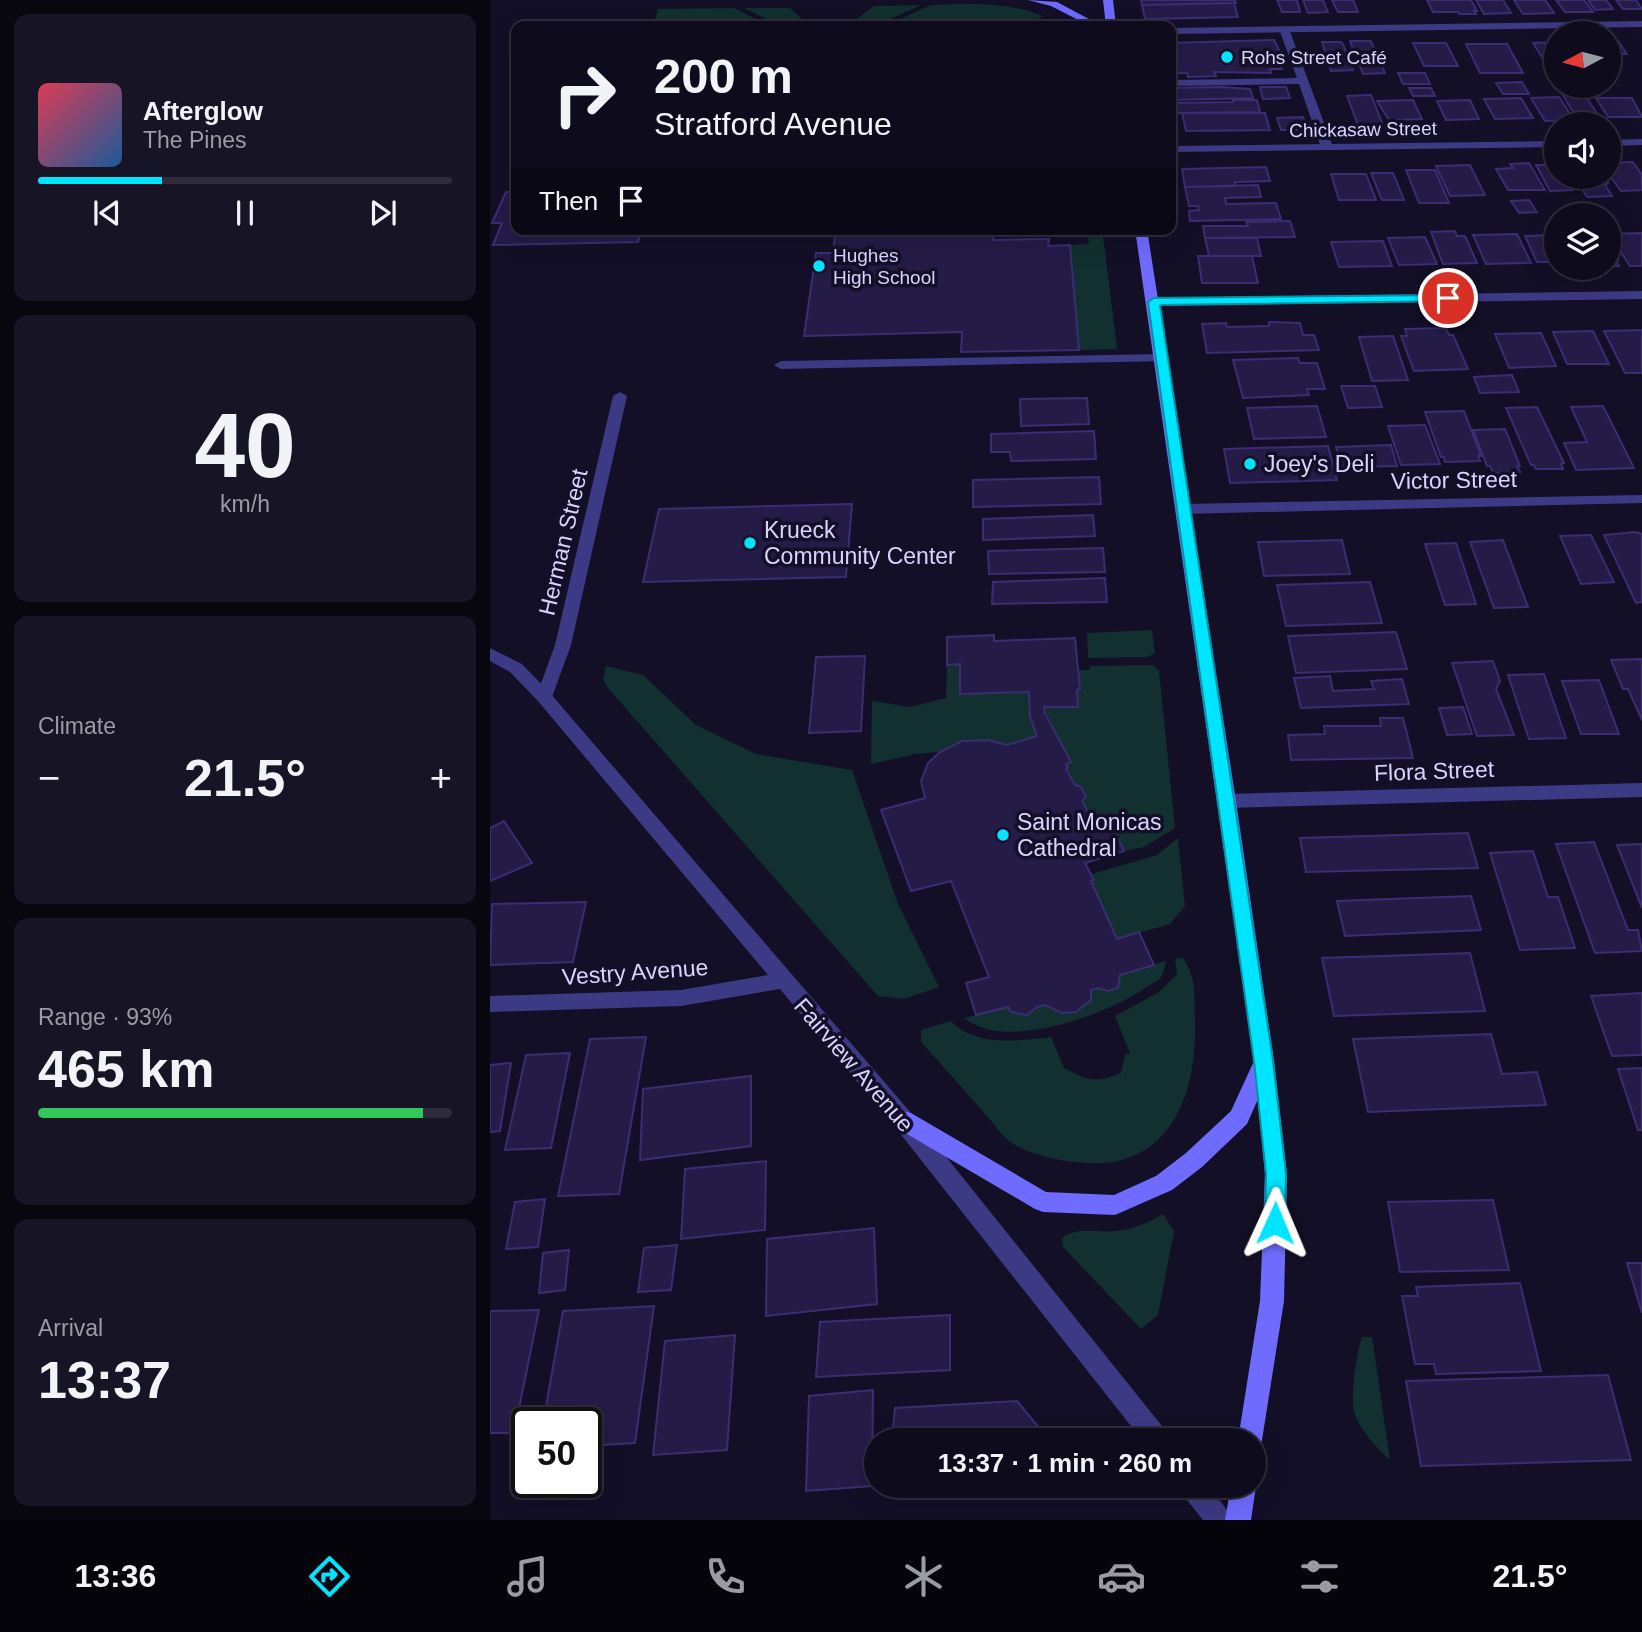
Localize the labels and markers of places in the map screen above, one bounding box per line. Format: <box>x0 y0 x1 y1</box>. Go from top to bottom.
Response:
place label: Rohs Street Café <box>1241 47 1387 68</box>
marker: Rohs Street Café <box>1219 49 1235 65</box>
place label: Hughes High School <box>833 245 935 288</box>
marker: Hughes High School <box>811 258 827 274</box>
pin <box>1418 268 1478 328</box>
place label: Joey's Deli <box>1264 451 1375 477</box>
marker: Joey's Deli <box>1242 456 1258 472</box>
place label: Krueck Community Center <box>764 517 956 569</box>
marker: Krueck Community Center <box>742 535 758 551</box>
place label: Saint Monicas Cathedral <box>1017 809 1161 861</box>
marker: Saint Monicas Cathedral <box>995 827 1011 843</box>

